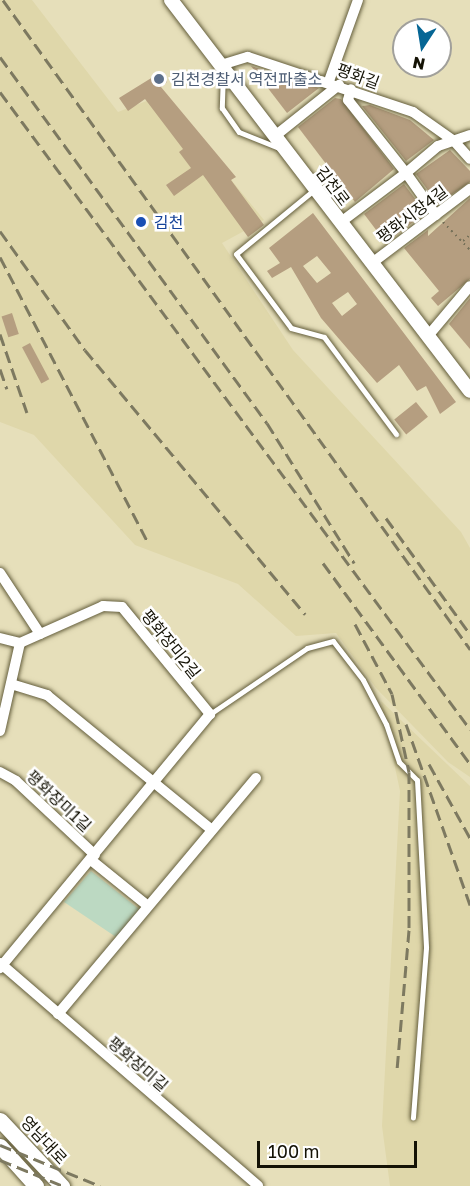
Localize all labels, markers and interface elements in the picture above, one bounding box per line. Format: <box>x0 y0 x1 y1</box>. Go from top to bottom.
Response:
north arrow <box>392 18 452 78</box>
text: N <box>411 53 427 75</box>
street label: 평화길 <box>334 59 382 93</box>
place label: 김천경찰서 역전파출소 <box>171 69 322 89</box>
marker: 김천경찰서 역전파출소 <box>152 72 166 86</box>
street label: 김천로 <box>312 163 354 209</box>
street label: 평화시장4길 <box>373 181 451 247</box>
place label: 김천 <box>154 212 183 232</box>
marker: 김천 <box>132 213 150 231</box>
street label: 평화장미2길 <box>137 606 205 682</box>
street label: 평화장미1길 <box>23 766 95 836</box>
street label: 평화장미길 <box>104 1033 172 1095</box>
street label: 영남대로 <box>17 1112 71 1168</box>
scale bar <box>260 1129 420 1167</box>
text: 100 m <box>268 1140 319 1162</box>

